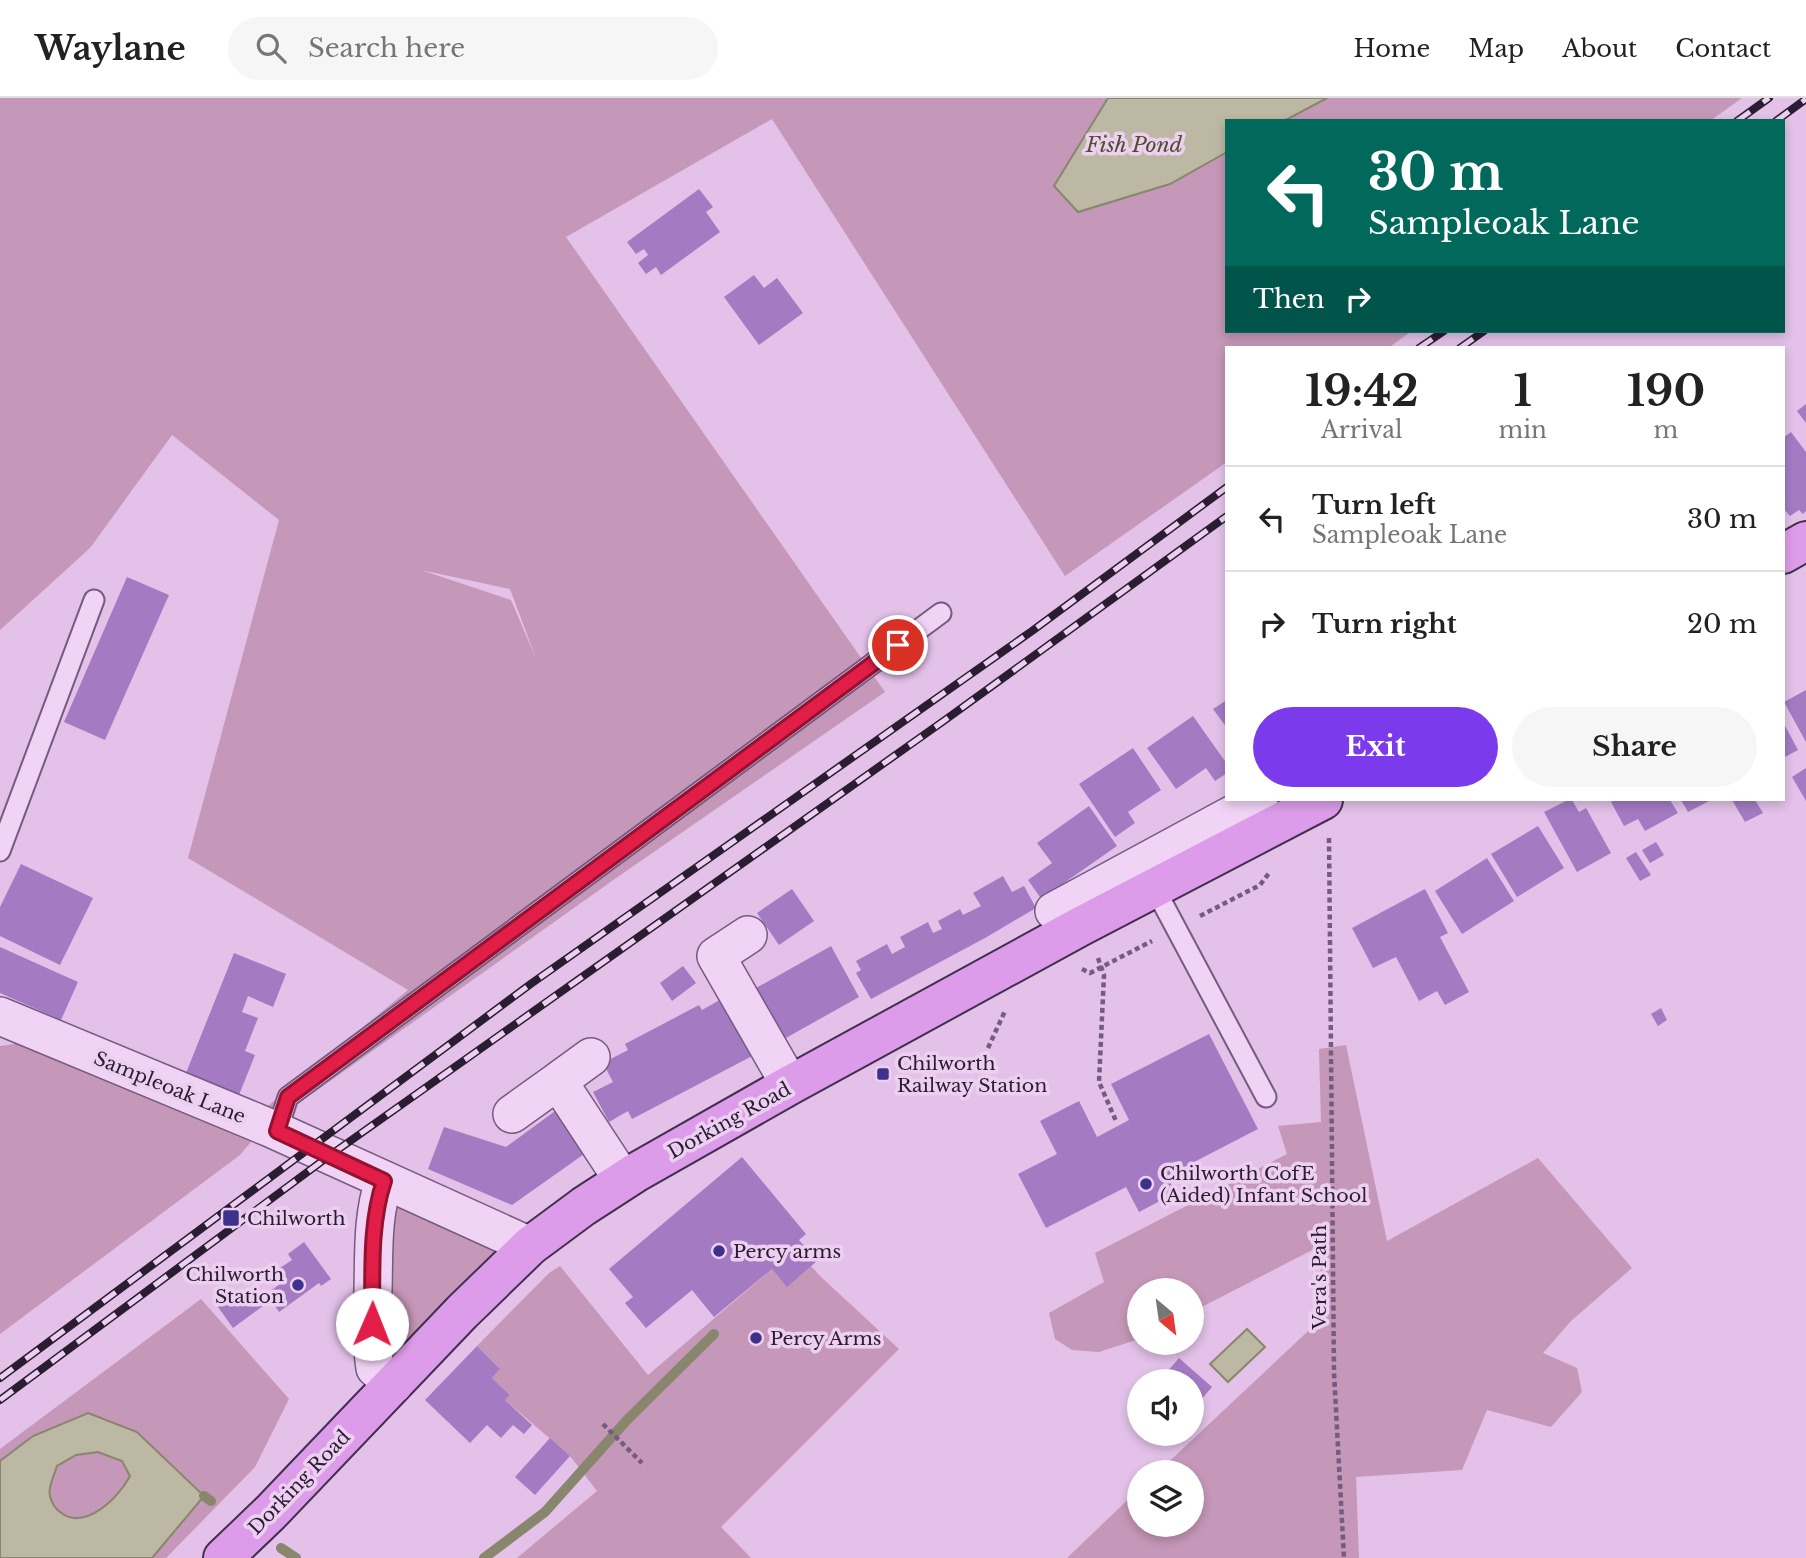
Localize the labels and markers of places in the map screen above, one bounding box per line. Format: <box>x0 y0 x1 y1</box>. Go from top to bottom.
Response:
pin <box>868 615 928 675</box>
place label: Chilworth Railway Station <box>897 1052 1047 1097</box>
marker: Chilworth Railway Station <box>875 1066 891 1082</box>
place label: Chilworth CofE (Aided) Infant School <box>1160 1162 1367 1207</box>
marker: Chilworth CofE (Aided) Infant School <box>1138 1176 1154 1192</box>
place label: Chilworth <box>247 1207 345 1230</box>
marker: Chilworth <box>221 1208 241 1228</box>
place label: Percy arms <box>733 1240 841 1263</box>
marker: Percy arms <box>711 1243 727 1259</box>
place label: Chilworth Station <box>186 1263 284 1308</box>
marker: Chilworth Station <box>290 1277 306 1293</box>
place label: Percy Arms <box>770 1327 881 1350</box>
marker: Percy Arms <box>748 1330 764 1346</box>

